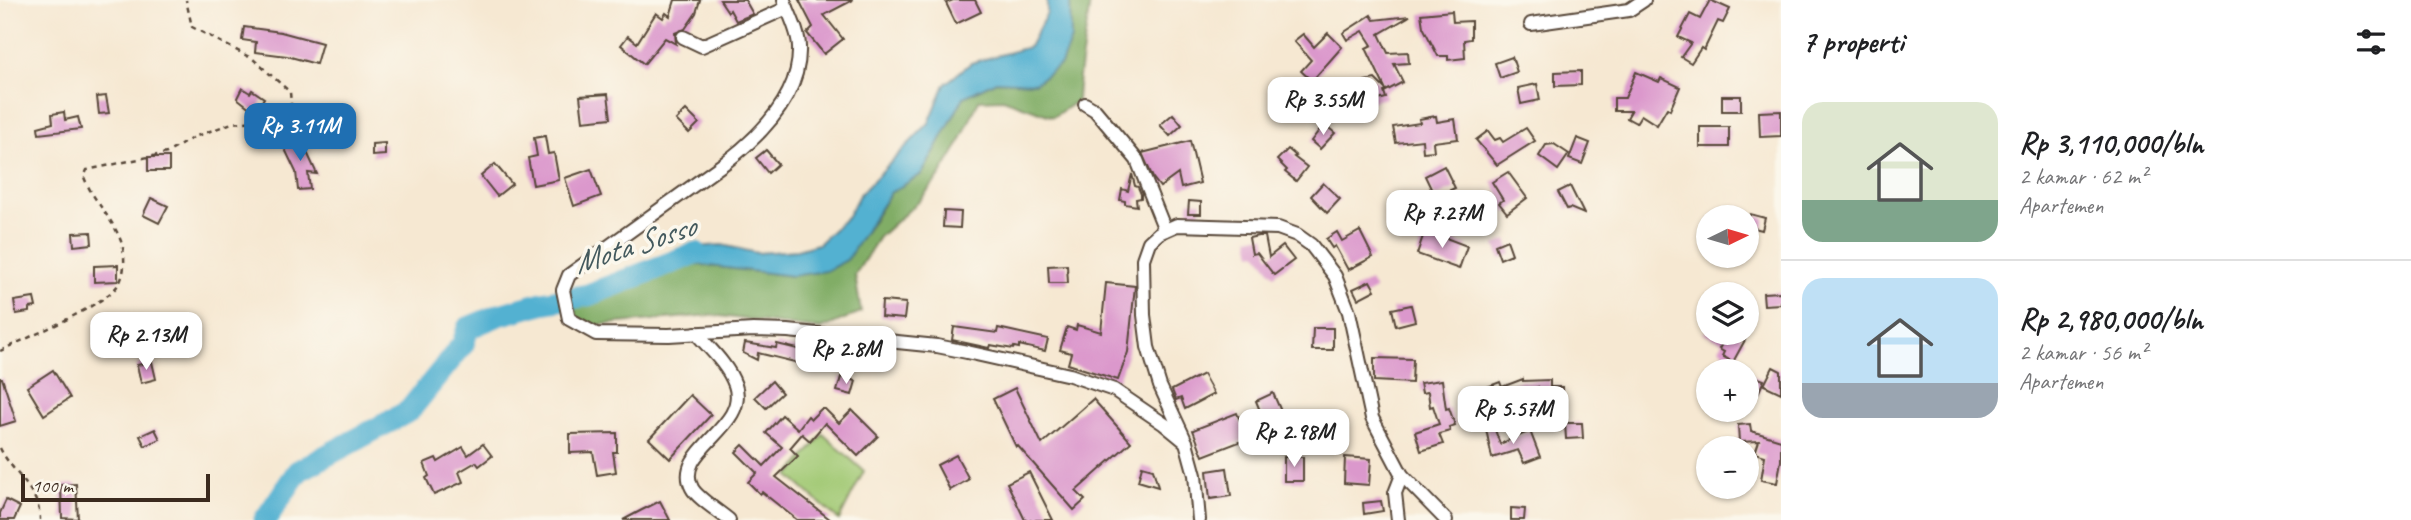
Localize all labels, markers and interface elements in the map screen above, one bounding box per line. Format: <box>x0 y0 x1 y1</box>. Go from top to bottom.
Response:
text: 7 properti <box>1802 23 1904 61</box>
icon: filters <box>2352 23 2390 61</box>
pin: Rp 3.55M <box>1251 78 1395 137</box>
text: Rp 3.55M <box>1284 85 1362 114</box>
pin: Rp 3.11M <box>228 104 372 163</box>
text: Rp 3.11M <box>260 111 340 140</box>
text: Rp 3,110,000/bln <box>2019 124 2203 162</box>
icon: home <box>1858 130 1942 214</box>
text: 2 kamar · 62 m² <box>2019 162 2147 191</box>
pin: Rp 7.27M <box>1370 190 1514 250</box>
text: Apartemen <box>2019 191 2103 220</box>
text: Rp 7.27M <box>1402 198 1482 227</box>
water label: Mota Sosso <box>568 204 705 283</box>
north arrow <box>1696 205 1759 268</box>
map controls <box>1696 205 1759 499</box>
button: layers <box>1696 282 1759 345</box>
text: Rp 2,980,000/bln <box>2019 300 2203 338</box>
icon: home <box>1858 306 1942 390</box>
pin: Rp 2.13M <box>74 312 218 372</box>
text: Rp 2.13M <box>106 320 186 349</box>
pin: Rp 2.8M <box>781 326 911 386</box>
text: Rp 2.8M <box>811 334 881 363</box>
text: 2 kamar · 56 m² <box>2019 338 2147 367</box>
button: + <box>1696 359 1759 422</box>
text: Apartemen <box>2019 367 2103 396</box>
pin: Rp 5.57M <box>1441 386 1585 446</box>
text: Rp 5.57M <box>1474 394 1552 423</box>
pin: Rp 2.98M <box>1222 410 1366 469</box>
text: Rp 2.98M <box>1254 417 1334 446</box>
button: − <box>1696 436 1759 499</box>
scale bar <box>21 471 210 503</box>
text: 100 m <box>32 474 73 498</box>

